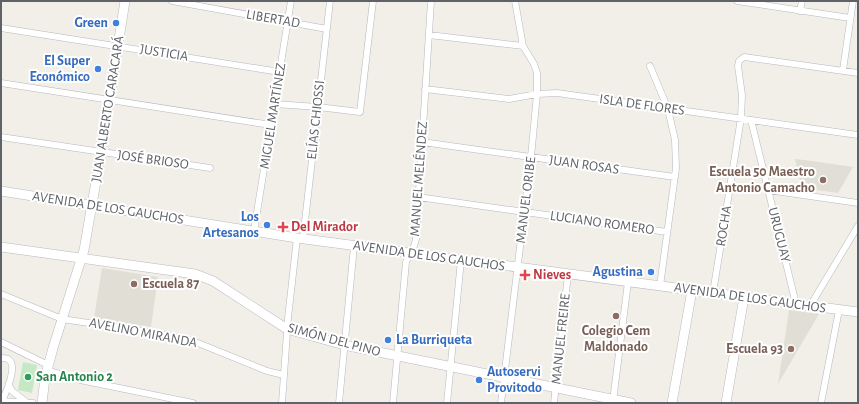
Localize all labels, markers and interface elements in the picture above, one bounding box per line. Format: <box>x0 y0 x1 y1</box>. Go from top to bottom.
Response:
street label: LIBERTAD <box>245 7 301 31</box>
place label: Green <box>74 16 108 30</box>
marker: Green <box>111 18 121 28</box>
street label: JUAN ALBERTO CARACARÁ <box>87 34 126 183</box>
street label: JUSTICIA <box>139 42 189 64</box>
place label: El Super Económico <box>29 54 90 84</box>
street label: MIGUEL MARTÍNEZ <box>255 61 288 170</box>
marker: El Super Económico <box>93 64 103 74</box>
street label: ELÍAS CHIOSSI <box>302 79 327 160</box>
street label: ISLA DE FLORES <box>598 92 686 118</box>
street label: MANUEL MELÉNDEZ <box>405 121 430 237</box>
street label: JOSÉ BRIOSO <box>116 145 190 172</box>
street label: JUAN ROSAS <box>548 153 620 177</box>
street label: MANUEL ORIBE <box>514 156 538 244</box>
place label: Escuela 50 Maestro Antonio Camacho <box>709 165 815 195</box>
marker: Escuela 50 Maestro Antonio Camacho <box>818 175 828 185</box>
street label: AVENIDA DE LOS GAUCHOS <box>31 189 185 227</box>
street label: ROCHA <box>714 204 734 248</box>
street label: URUGUAY <box>765 206 793 265</box>
street label: LUCIANO ROMERO <box>549 209 655 237</box>
place label: Los Artesanos <box>203 210 259 240</box>
marker: Los Artesanos <box>262 220 272 230</box>
place label: Del Mirador <box>291 220 358 234</box>
marker: Del Mirador <box>278 222 288 232</box>
street label: AVENIDA DE LOS GAUCHOS <box>352 238 506 274</box>
place label: Agustina <box>592 265 643 279</box>
marker: Agustina <box>646 267 656 277</box>
place label: Nieves <box>533 268 571 282</box>
marker: Nieves <box>520 270 530 280</box>
place label: Escuela 87 <box>142 277 199 291</box>
marker: Escuela 87 <box>129 279 139 289</box>
street label: AVENIDA DE LOS GAUCHOS <box>673 280 827 316</box>
street label: MANUEL FREIRE <box>549 293 573 385</box>
marker: Colegio Cem Maldonado <box>611 311 621 321</box>
street label: AVELINO MIRANDA <box>88 316 198 350</box>
street label: SIMÓN DEL PINO <box>286 318 383 359</box>
place label: Colegio Cem Maldonado <box>582 324 650 354</box>
place label: La Burriqueta <box>396 333 473 347</box>
marker: La Burriqueta <box>383 335 393 345</box>
place label: Escuela 93 <box>726 342 783 356</box>
marker: Escuela 93 <box>786 344 796 354</box>
place label: Autoservi Provitodo <box>487 365 542 395</box>
place label: San Antonio 2 <box>36 370 113 384</box>
marker: San Antonio 2 <box>23 372 33 382</box>
marker: Autoservi Provitodo <box>474 375 484 385</box>

